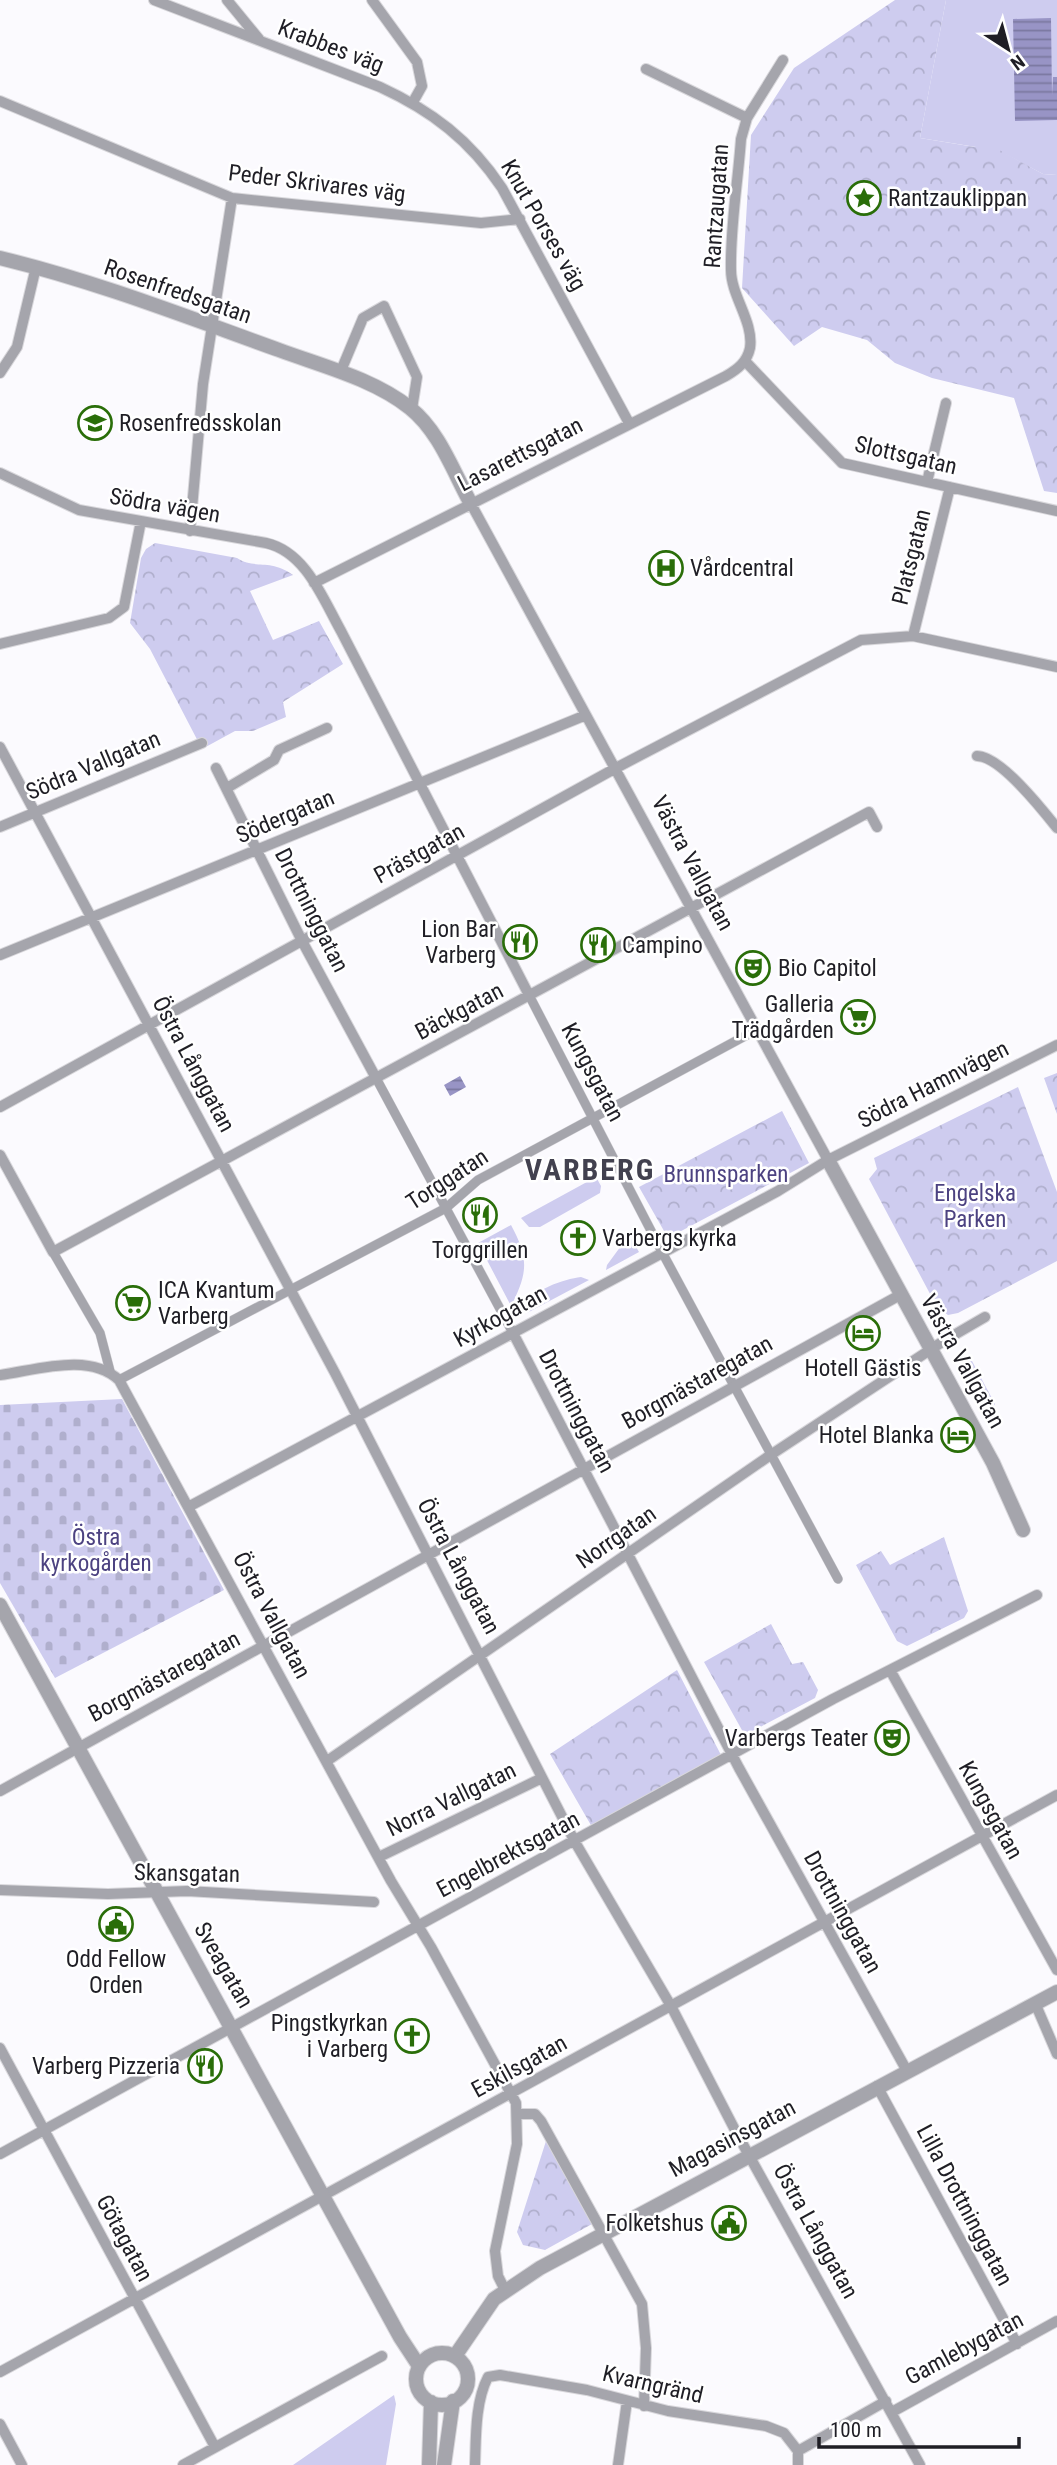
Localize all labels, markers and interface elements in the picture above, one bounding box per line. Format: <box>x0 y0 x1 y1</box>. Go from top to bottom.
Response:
street label: Krabbes väg <box>274 14 388 79</box>
north arrow <box>973 14 1043 84</box>
text: N <box>1006 50 1029 75</box>
street label: Rantzaugatan <box>699 143 734 269</box>
street label: Knut Porses väg <box>495 155 592 296</box>
street label: Peder Skrivares väg <box>227 159 407 208</box>
place icon: Rantzauklippan <box>845 179 883 217</box>
place label: Rantzauklippan <box>888 185 1027 212</box>
street label: Rosenfredsgatan <box>101 254 255 329</box>
school or university icon: Rosenfredsskolan <box>76 404 114 442</box>
place label: Rosenfredsskolan <box>119 410 282 437</box>
street label: Lasarettsgatan <box>453 411 587 497</box>
street label: Slottsgatan <box>852 431 960 480</box>
street label: Södra vägen <box>108 483 222 528</box>
street label: Platsgatan <box>887 506 936 608</box>
hospital icon: Vårdcentral <box>647 549 685 587</box>
place label: Vårdcentral <box>690 555 794 582</box>
street label: Södra Vallgatan <box>22 725 164 806</box>
street label: Södergatan <box>232 784 338 849</box>
street label: Västra Vallgatan <box>646 791 739 935</box>
street label: Prästgatan <box>369 818 469 889</box>
street label: Drottninggatan <box>269 844 354 977</box>
place label: Lion Bar Varberg <box>421 916 496 969</box>
restaurant icon: Lion Bar Varberg <box>501 923 539 961</box>
restaurant icon: Campino <box>579 926 617 964</box>
place label: Campino <box>622 932 703 959</box>
theatre icon: Bio Capitol <box>734 949 772 987</box>
place label: Bio Capitol <box>778 955 877 982</box>
street label: Bäckgatan <box>411 977 508 1046</box>
street label: Östra Långgatan <box>146 991 242 1137</box>
place label: Galleria Trädgården <box>731 991 834 1044</box>
supermarket icon: Galleria Trädgården <box>839 998 877 1036</box>
street label: Kungsgatan <box>555 1018 630 1126</box>
street label: Södra Hamnvägen <box>853 1035 1013 1134</box>
street label: Torggatan <box>401 1143 493 1216</box>
district label: VARBERG <box>525 1152 655 1187</box>
park label: Brunnsparken <box>664 1161 788 1188</box>
park label: Engelska Parken <box>934 1180 1016 1233</box>
restaurant icon: Torggrillen <box>461 1196 499 1234</box>
church icon: Varbergs kyrka <box>559 1219 597 1257</box>
place label: Varbergs kyrka <box>602 1225 737 1252</box>
place label: Torggrillen <box>432 1237 528 1264</box>
place label: ICA Kvantum Varberg <box>158 1277 275 1330</box>
street label: Kyrkogatan <box>449 1280 551 1353</box>
supermarket icon: ICA Kvantum Varberg <box>114 1284 152 1322</box>
street label: Västra Vallgatan <box>915 1290 1010 1433</box>
hotel icon: Hotell Gästis <box>844 1314 882 1352</box>
street label: Borgmästaregatan <box>617 1330 777 1435</box>
street label: Drottninggatan <box>533 1345 620 1477</box>
place label: Hotell Gästis <box>805 1355 921 1382</box>
hotel icon: Hotel Blanka <box>939 1416 977 1454</box>
place label: Hotel Blanka <box>819 1422 934 1449</box>
street label: Östra Långgatan <box>411 1493 507 1639</box>
street label: Norrgatan <box>571 1500 661 1575</box>
park label: Östra kyrkogården <box>40 1523 152 1577</box>
street label: Östra Vallgatan <box>227 1547 317 1683</box>
street label: Borgmästaregatan <box>84 1625 245 1728</box>
theatre icon: Varbergs Teater <box>873 1719 911 1757</box>
place label: Varbergs Teater <box>725 1725 868 1752</box>
street label: Norra Vallgatan <box>382 1756 520 1842</box>
street label: Kungsgatan <box>953 1757 1028 1864</box>
street label: Engelbrektsgatan <box>432 1805 584 1903</box>
street label: Drottninggatan <box>798 1847 887 1978</box>
street label: Skansgatan <box>134 1859 240 1888</box>
public building icon: Odd Fellow Orden <box>97 1905 135 1943</box>
street label: Sveagatan <box>188 1917 259 2013</box>
place label: Odd Fellow Orden <box>66 1946 166 1999</box>
place label: Pingstkyrkan i Varberg <box>271 2010 388 2063</box>
church icon: Pingstkyrkan i Varberg <box>393 2017 431 2055</box>
street label: Eskilsgatan <box>467 2029 572 2104</box>
restaurant icon: Varberg Pizzeria <box>186 2047 224 2085</box>
place label: Varberg Pizzeria <box>32 2053 180 2080</box>
street label: Magasinsgatan <box>664 2094 800 2183</box>
street label: Lilla Drottninggatan <box>911 2120 1018 2290</box>
street label: Östra Långgatan <box>767 2159 865 2303</box>
street label: Götagatan <box>91 2190 159 2286</box>
public building icon: Folketshus <box>710 2204 748 2242</box>
place label: Folketshus <box>605 2210 704 2237</box>
street label: Gamlebygatan <box>901 2306 1028 2391</box>
street label: Kvarngränd <box>600 2360 706 2409</box>
scale bar <box>819 2406 1018 2450</box>
text: 100 m <box>830 2418 882 2442</box>

